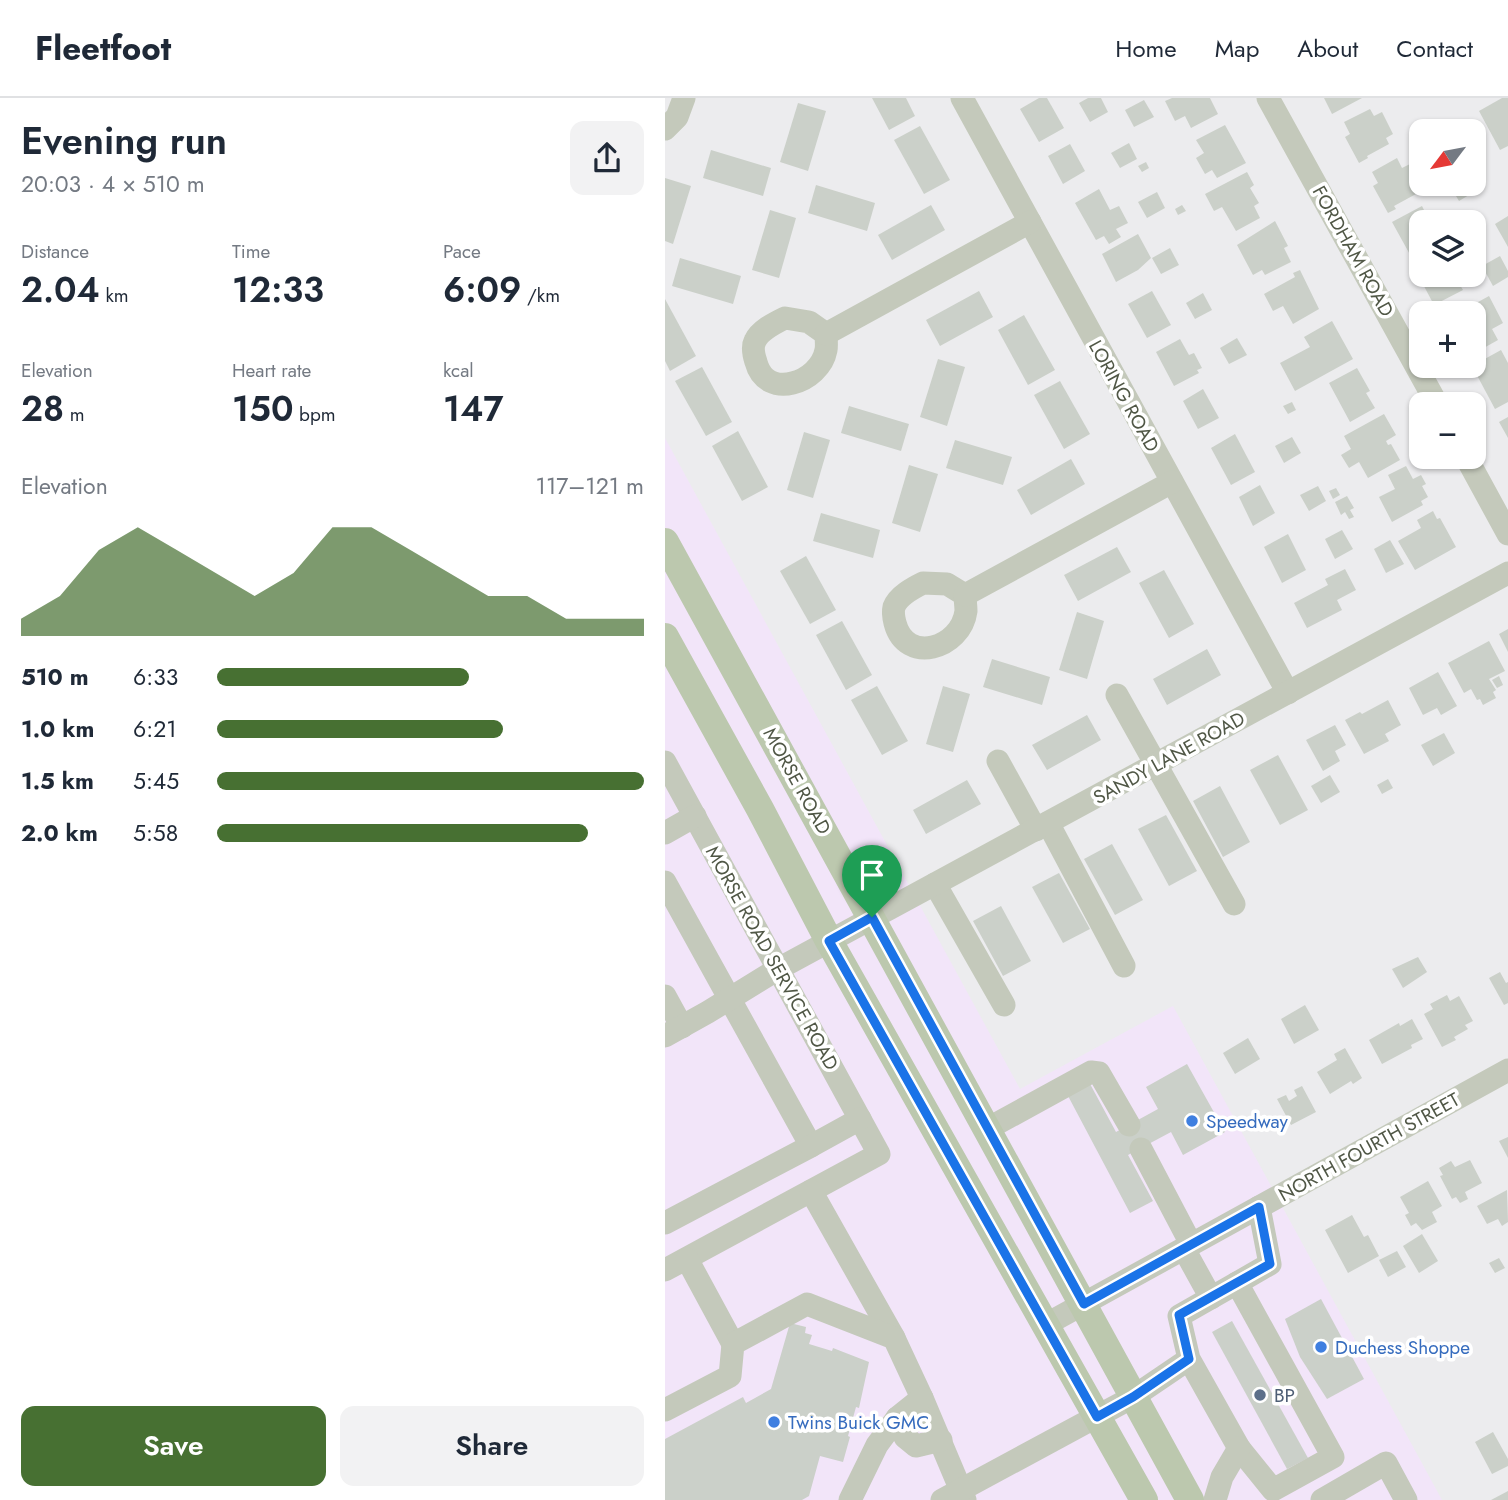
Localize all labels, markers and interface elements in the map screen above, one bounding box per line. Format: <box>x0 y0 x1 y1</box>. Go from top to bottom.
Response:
text: Fleetfoot <box>35 25 171 72</box>
text: Home <box>1115 31 1177 66</box>
text: Map <box>1215 31 1259 66</box>
text: About <box>1297 31 1358 66</box>
text: Contact <box>1396 31 1473 66</box>
text: Evening run <box>21 113 227 168</box>
north arrow <box>1409 119 1486 196</box>
map controls <box>1409 119 1486 469</box>
button: share <box>570 121 644 195</box>
text: 20:03 · 4 × 510 m <box>21 167 205 201</box>
street label: FORDHAM ROAD <box>1306 181 1400 321</box>
button: layers <box>1409 210 1486 287</box>
text: Distance <box>21 238 89 265</box>
text: Time <box>232 238 270 265</box>
text: Pace <box>443 238 481 265</box>
text: 2.04 <box>21 265 100 315</box>
text: 12:33 <box>232 265 324 315</box>
text: 6:09 <box>443 265 521 315</box>
text: km <box>100 282 129 309</box>
text: /km <box>521 282 560 309</box>
button: + <box>1409 301 1486 378</box>
street label: LORING ROAD <box>1082 335 1166 457</box>
text: Elevation <box>21 357 93 384</box>
text: Heart rate <box>232 357 311 384</box>
text: kcal <box>443 357 474 384</box>
text: 28 <box>21 384 64 434</box>
text: 150 <box>232 384 293 434</box>
text: 147 <box>443 384 504 434</box>
button: − <box>1409 392 1486 469</box>
text: m <box>64 401 85 428</box>
text: bpm <box>293 401 336 428</box>
text: Elevation <box>21 469 108 503</box>
text: 117–121 m <box>536 469 644 503</box>
text: 510 m <box>21 660 89 694</box>
text: 6:33 <box>133 660 178 694</box>
street label: SANDY LANE ROAD <box>1088 705 1250 811</box>
text: 1.0 km <box>21 712 94 746</box>
text: 6:21 <box>133 712 177 746</box>
street label: MORSE ROAD <box>757 723 837 839</box>
text: 1.5 km <box>21 764 94 798</box>
text: 5:45 <box>133 764 179 798</box>
text: 2.0 km <box>21 816 98 850</box>
text: 5:58 <box>133 816 178 850</box>
street label: MORSE ROAD SERVICE ROAD <box>699 841 845 1075</box>
pin <box>842 845 902 917</box>
icon: arrive <box>853 856 891 894</box>
street label: NORTH FOURTH STREET <box>1274 1086 1465 1208</box>
place label: Speedway <box>1206 1108 1289 1135</box>
marker: Speedway <box>1184 1113 1200 1129</box>
place label: Duchess Shoppe <box>1335 1334 1470 1361</box>
marker: Duchess Shoppe <box>1313 1339 1329 1355</box>
place label: BP <box>1274 1382 1295 1409</box>
marker: BP <box>1252 1387 1268 1403</box>
button: Save <box>21 1406 326 1486</box>
button: Share <box>340 1406 644 1486</box>
place label: Twins Buick GMC <box>788 1409 929 1436</box>
marker: Twins Buick GMC <box>766 1414 782 1430</box>

